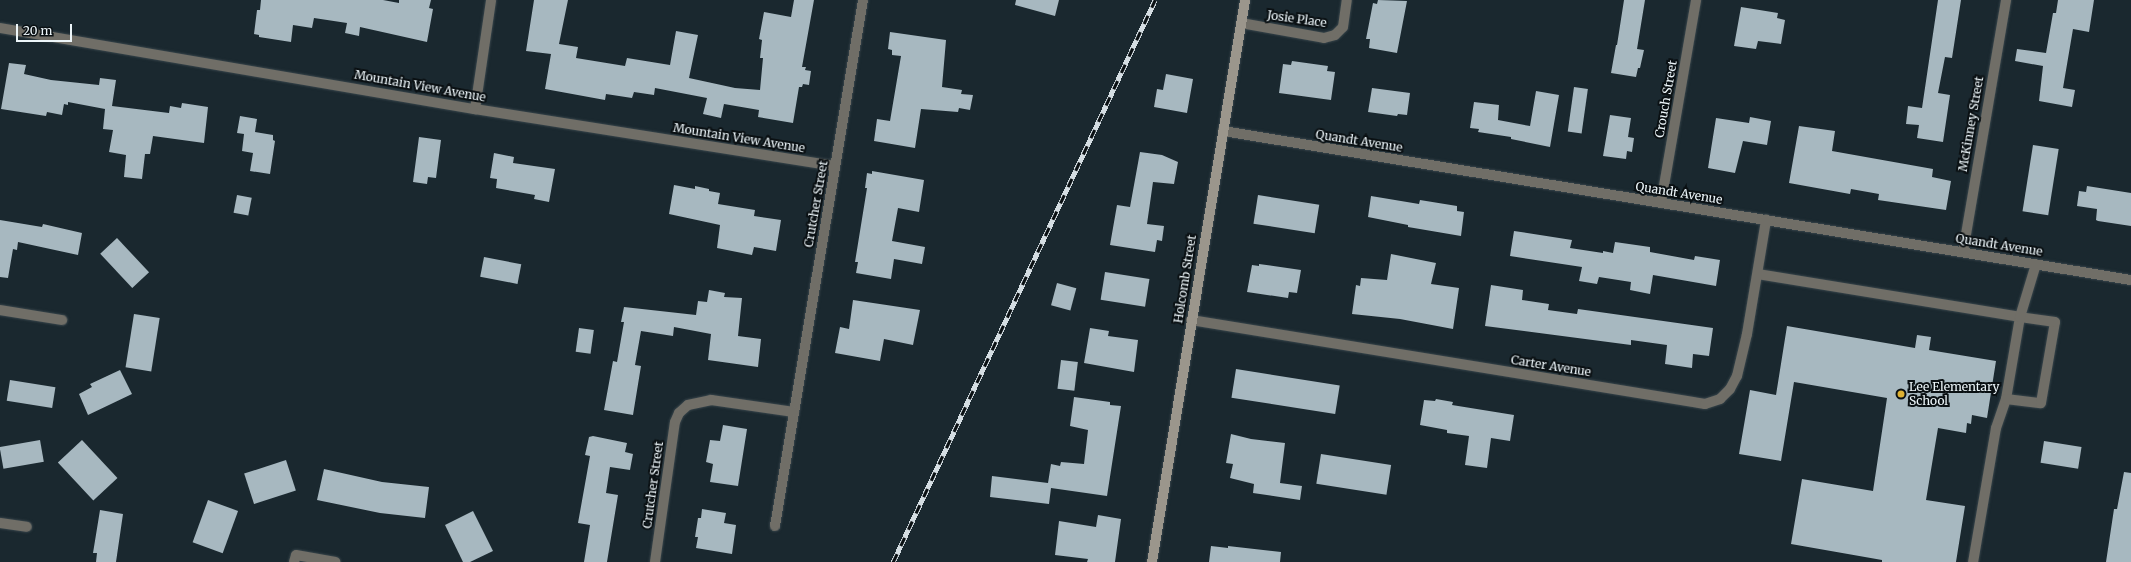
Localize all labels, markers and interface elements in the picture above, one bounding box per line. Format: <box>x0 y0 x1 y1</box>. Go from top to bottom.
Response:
street label: Josie Place <box>1266 8 1328 30</box>
scale bar <box>18 16 74 42</box>
text: 20 m <box>23 23 52 38</box>
street label: Crouch Street <box>1652 59 1680 139</box>
street label: Mountain View Avenue <box>353 67 487 105</box>
street label: McKinney Street <box>1956 75 1986 173</box>
street label: Mountain View Avenue <box>672 120 806 156</box>
street label: Quandt Avenue <box>1315 127 1403 155</box>
street label: Crutcher Street <box>801 160 831 248</box>
street label: Quandt Avenue <box>1635 179 1723 207</box>
street label: Quandt Avenue <box>1955 231 2043 259</box>
street label: Holcomb Street <box>1171 234 1199 324</box>
street label: Carter Avenue <box>1510 353 1592 379</box>
place label: Lee Elementary School <box>1909 380 2000 408</box>
marker: Lee Elementary School <box>1896 389 1906 399</box>
street label: Crutcher Street <box>640 441 666 529</box>

